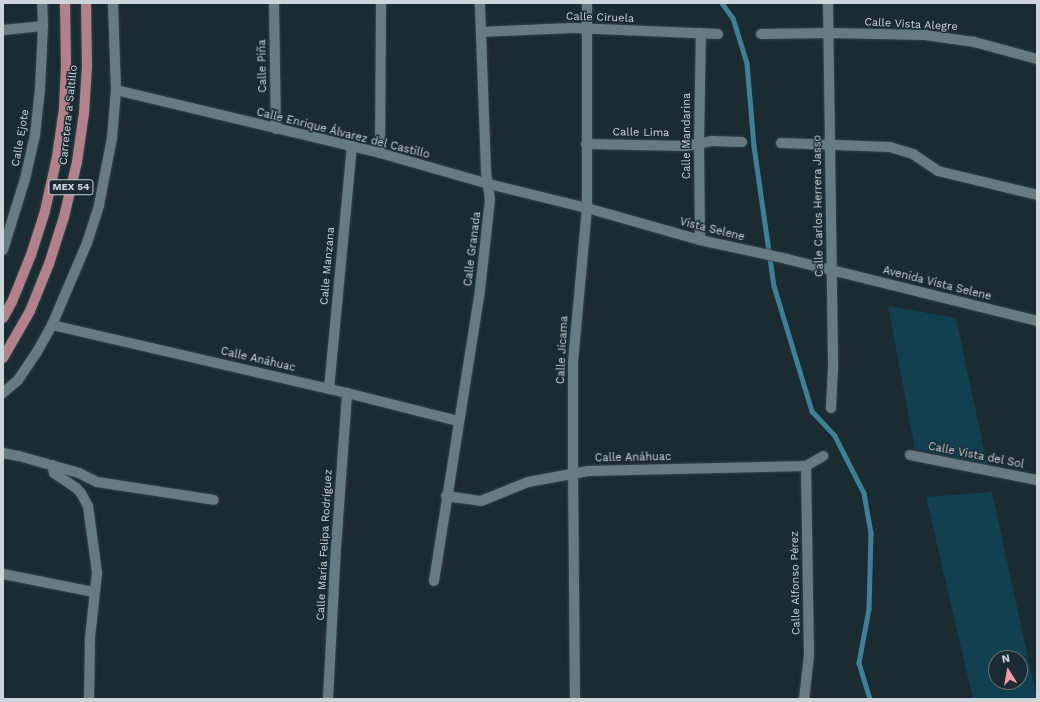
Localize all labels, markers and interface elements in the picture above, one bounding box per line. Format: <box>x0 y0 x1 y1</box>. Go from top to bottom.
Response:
street label: Calle Ciruela <box>566 10 634 26</box>
street label: Calle Vista Alegre <box>863 16 959 34</box>
street label: Calle Piña <box>256 39 270 93</box>
street label: Carretera a Saltillo <box>57 64 81 166</box>
street label: Calle Mandarina <box>680 93 694 179</box>
street label: Calle Enrique Álvarez del Castillo <box>255 106 431 162</box>
street label: Calle Ejote <box>9 108 33 168</box>
street label: Calle Lima <box>612 126 670 140</box>
street label: Calle Carlos Herrera Jasso <box>811 135 827 277</box>
road number: MEX 54 <box>48 179 94 195</box>
street label: Calle Granada <box>462 211 484 287</box>
street label: Vista Selene <box>678 216 746 244</box>
street label: Calle Manzana <box>318 227 338 305</box>
street label: Avenida Vista Selene <box>881 264 993 304</box>
street label: Calle Jícama <box>555 315 571 385</box>
street label: Calle Anáhuac <box>219 345 297 375</box>
street label: Calle Vista del Sol <box>926 440 1026 472</box>
street label: Calle Anáhuac <box>594 451 672 465</box>
street label: Calle María Felipa Rodríguez <box>314 469 336 621</box>
street label: Calle Alfonso Pérez <box>788 531 804 635</box>
north arrow <box>988 650 1028 690</box>
text: N <box>1001 652 1011 666</box>

